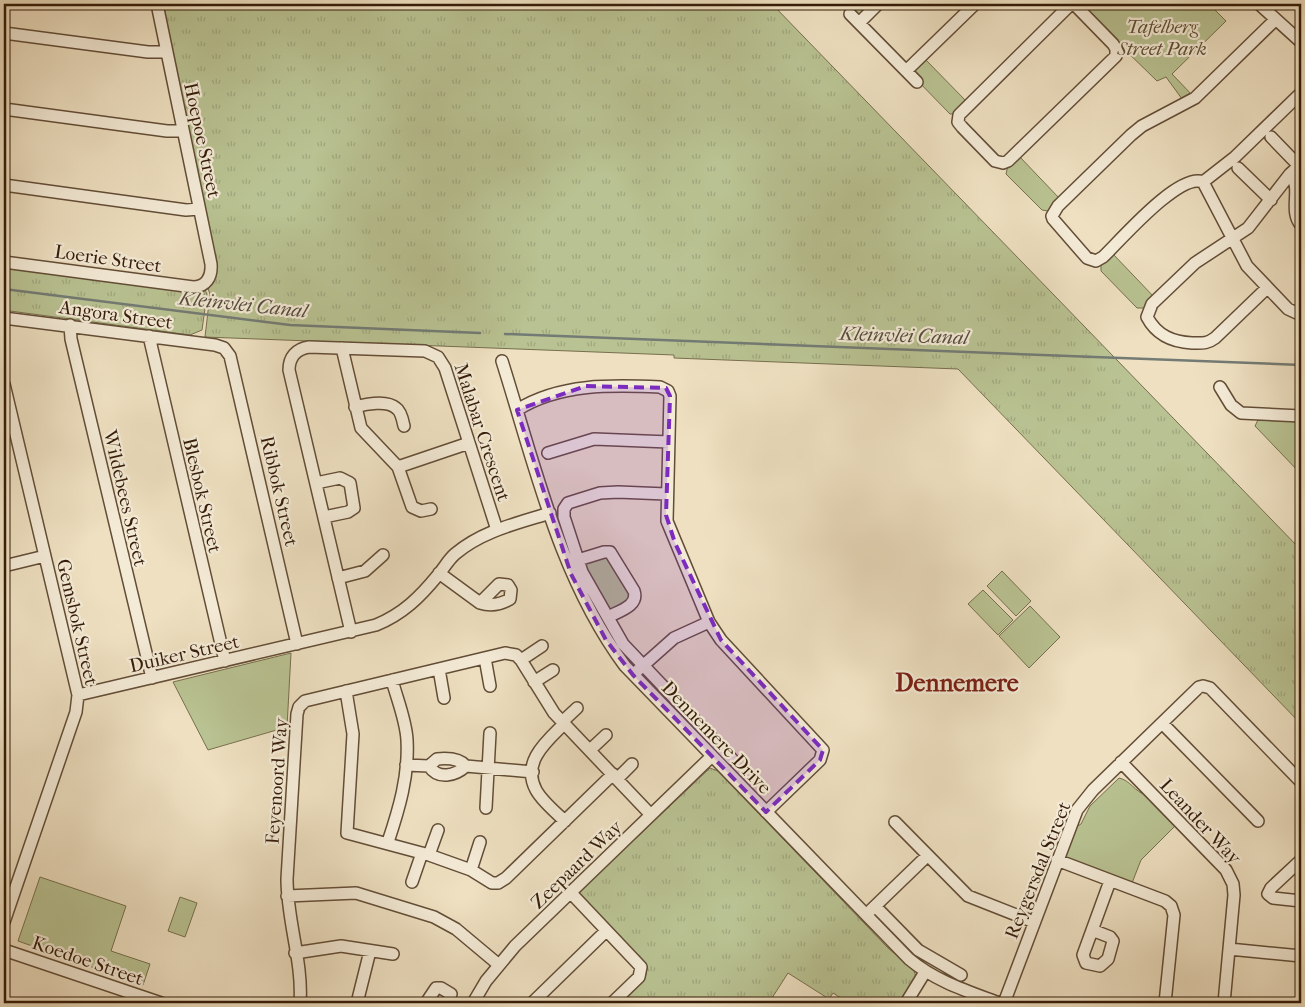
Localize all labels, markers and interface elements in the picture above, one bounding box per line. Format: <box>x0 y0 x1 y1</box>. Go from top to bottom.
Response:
park label: Tafelberg Street Park <box>1116 16 1207 60</box>
street label: Hoepoe Street <box>179 81 225 200</box>
street label: Loerie Street <box>53 241 163 277</box>
water label: Kleinvlei Canal <box>176 286 310 323</box>
street label: Angora Street <box>57 296 174 334</box>
water label: Kleinvlei Canal <box>837 322 971 349</box>
street label: Malabar Crescent <box>449 361 515 504</box>
street label: Wildebees Street <box>98 427 151 569</box>
street label: Ribbok Street <box>256 434 302 549</box>
street label: Blesbok Street <box>178 436 226 555</box>
street label: Gemsbok Street <box>52 557 102 688</box>
street label: Duiker Street <box>127 631 242 677</box>
district label: Dennemere <box>895 669 1019 697</box>
street label: Dennemere Drive <box>657 677 776 799</box>
street label: Feyenoord Way <box>262 716 292 845</box>
street label: Leander Way <box>1155 774 1246 870</box>
street label: Reygersdal Street <box>1000 798 1076 942</box>
street label: Zeepaard Way <box>527 815 627 914</box>
street label: Koedoe Street <box>29 932 146 990</box>

